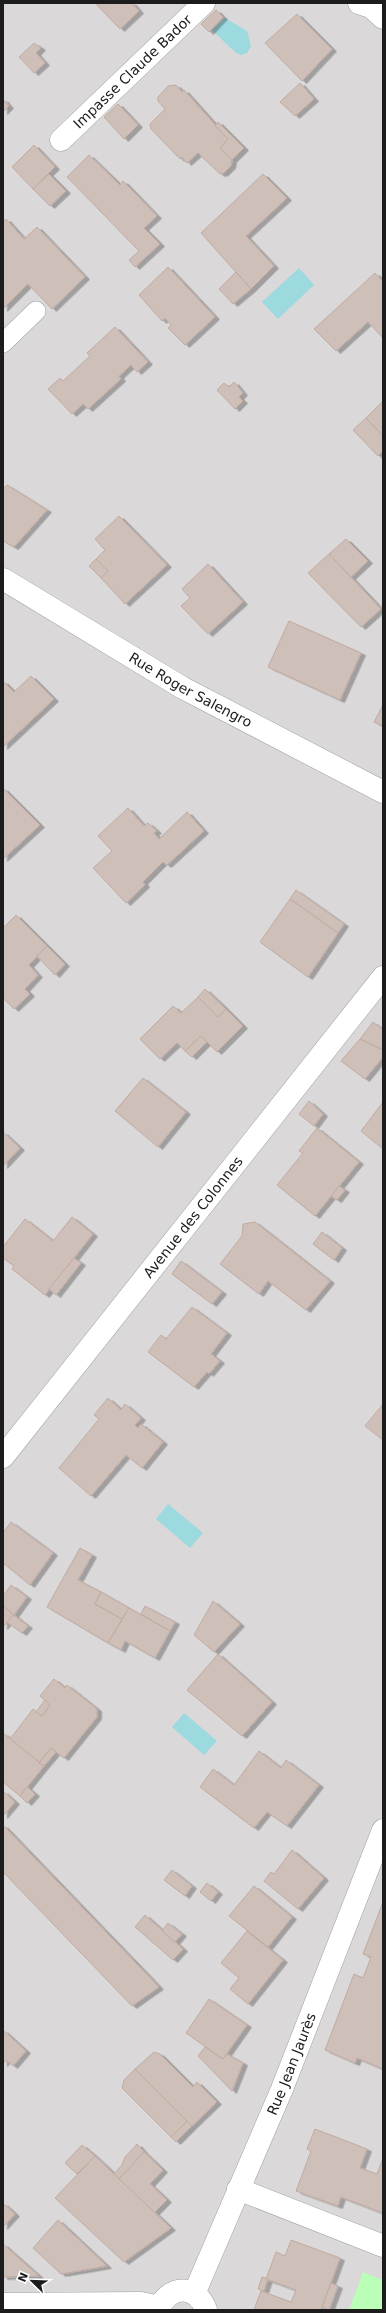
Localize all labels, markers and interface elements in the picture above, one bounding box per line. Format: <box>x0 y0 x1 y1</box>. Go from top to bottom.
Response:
street label: Impasse Claude Bador <box>70 11 195 132</box>
street label: Rue Roger Salengro <box>126 649 255 730</box>
street label: Avenue des Colonnes <box>140 1153 246 1281</box>
street label: Rue Jean Jaurès <box>264 2010 319 2117</box>
north arrow <box>12 2261 52 2301</box>
text: N <box>15 2271 31 2284</box>

